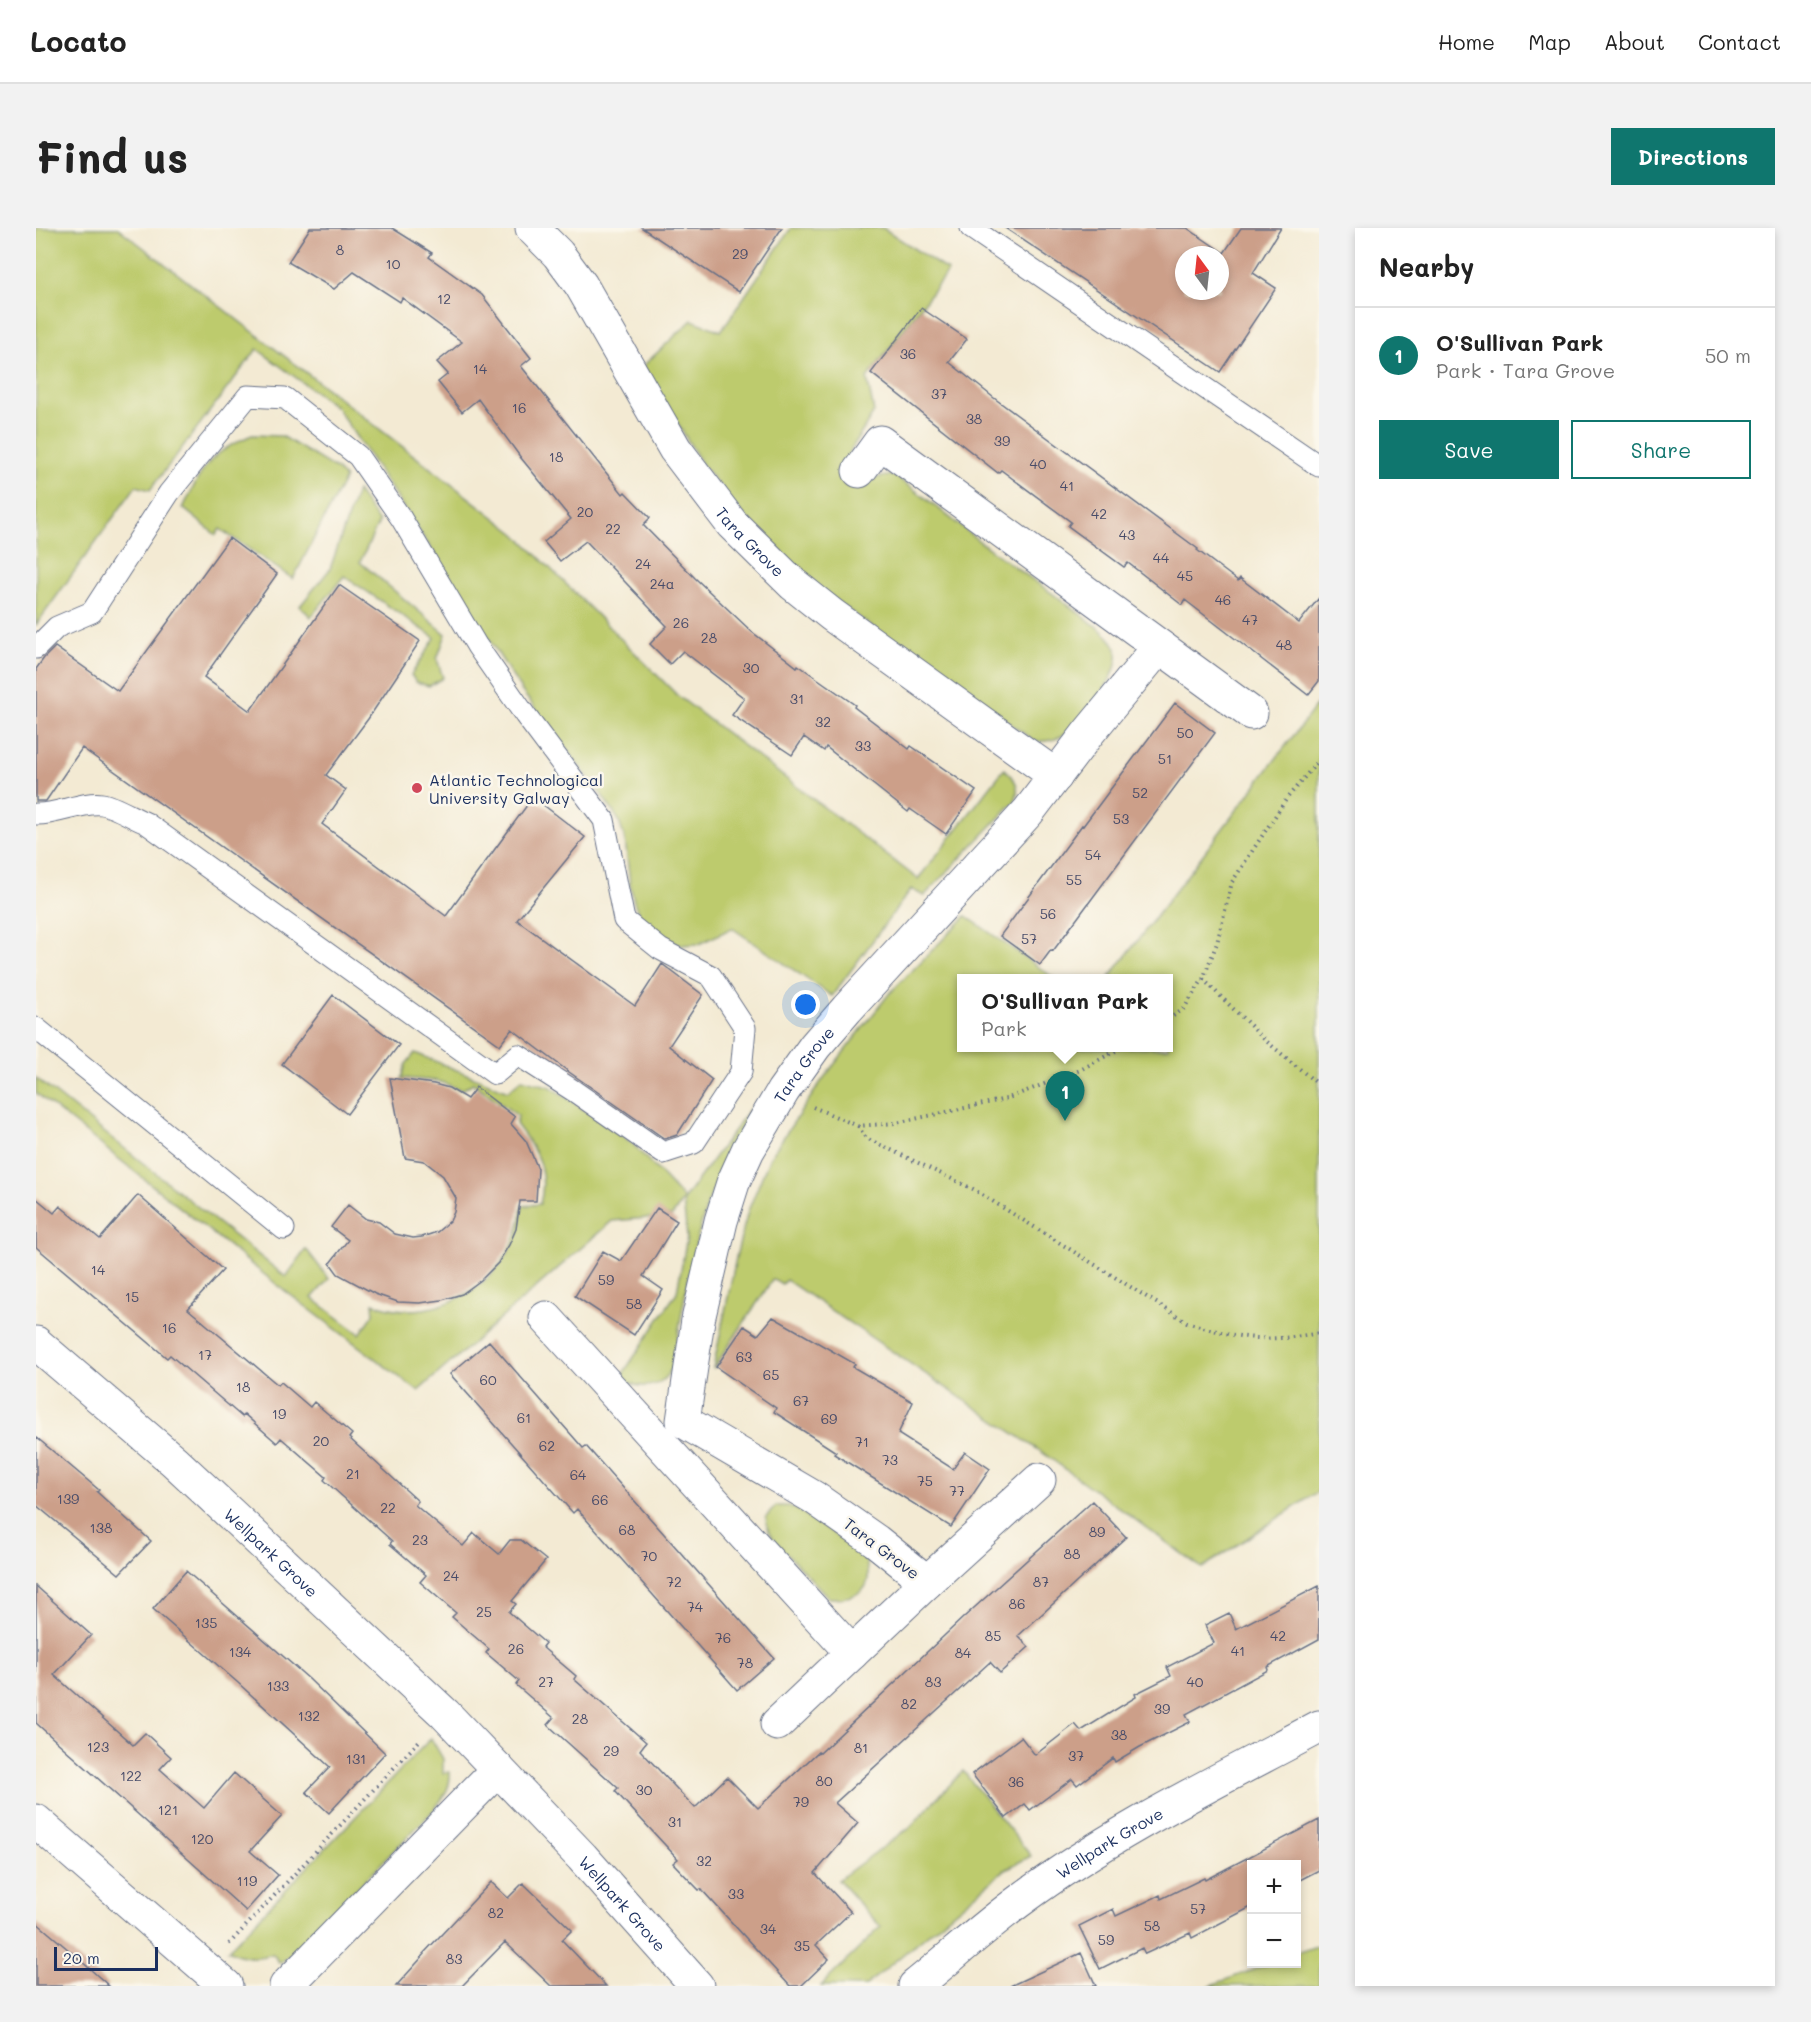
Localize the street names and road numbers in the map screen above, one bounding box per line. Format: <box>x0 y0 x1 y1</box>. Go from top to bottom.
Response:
street label: Tara Grove <box>712 502 789 581</box>
street label: Tara Grove <box>768 1021 838 1106</box>
street label: Wellpark Grove <box>220 1503 323 1601</box>
street label: Tara Grove <box>840 1513 924 1583</box>
street label: Wellpark Grove <box>1052 1802 1166 1883</box>
street label: Wellpark Grove <box>575 1851 671 1955</box>

